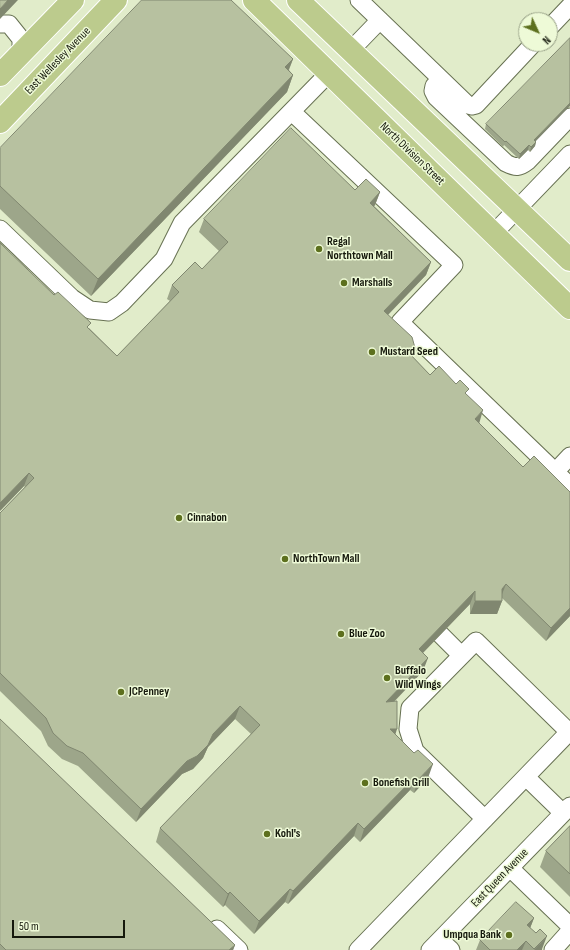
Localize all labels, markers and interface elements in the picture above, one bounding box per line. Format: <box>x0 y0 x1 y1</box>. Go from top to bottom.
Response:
north arrow <box>518 12 558 52</box>
street label: East Wellesley Avenue <box>22 24 94 98</box>
text: N <box>540 33 553 47</box>
street label: North Division Street <box>377 120 447 188</box>
place label: Regal Northtown Mall <box>327 235 393 263</box>
marker: Regal Northtown Mall <box>314 244 324 254</box>
place label: Marshalls <box>352 276 392 290</box>
marker: Marshalls <box>339 278 349 288</box>
place label: Mustard Seed <box>380 345 438 359</box>
marker: Mustard Seed <box>367 347 377 357</box>
place label: Cinnabon <box>187 511 227 525</box>
marker: Cinnabon <box>174 513 184 523</box>
place label: NorthTown Mall <box>293 552 359 566</box>
marker: NorthTown Mall <box>280 554 290 564</box>
place label: Blue Zoo <box>349 627 385 641</box>
marker: Blue Zoo <box>336 629 346 639</box>
place label: Buffalo Wild Wings <box>395 664 441 692</box>
marker: Buffalo Wild Wings <box>382 673 392 683</box>
place label: JCPenney <box>129 685 169 699</box>
marker: JCPenney <box>116 687 126 697</box>
place label: Bonefish Grill <box>373 776 429 790</box>
marker: Bonefish Grill <box>360 778 370 788</box>
place label: Kohl's <box>275 827 300 841</box>
marker: Kohl's <box>262 829 272 839</box>
street label: East Queen Avenue <box>468 846 532 910</box>
scale bar <box>14 912 127 938</box>
text: 50 m <box>19 919 39 934</box>
place label: Umpqua Bank <box>443 928 501 942</box>
marker: Umpqua Bank <box>504 930 514 940</box>

